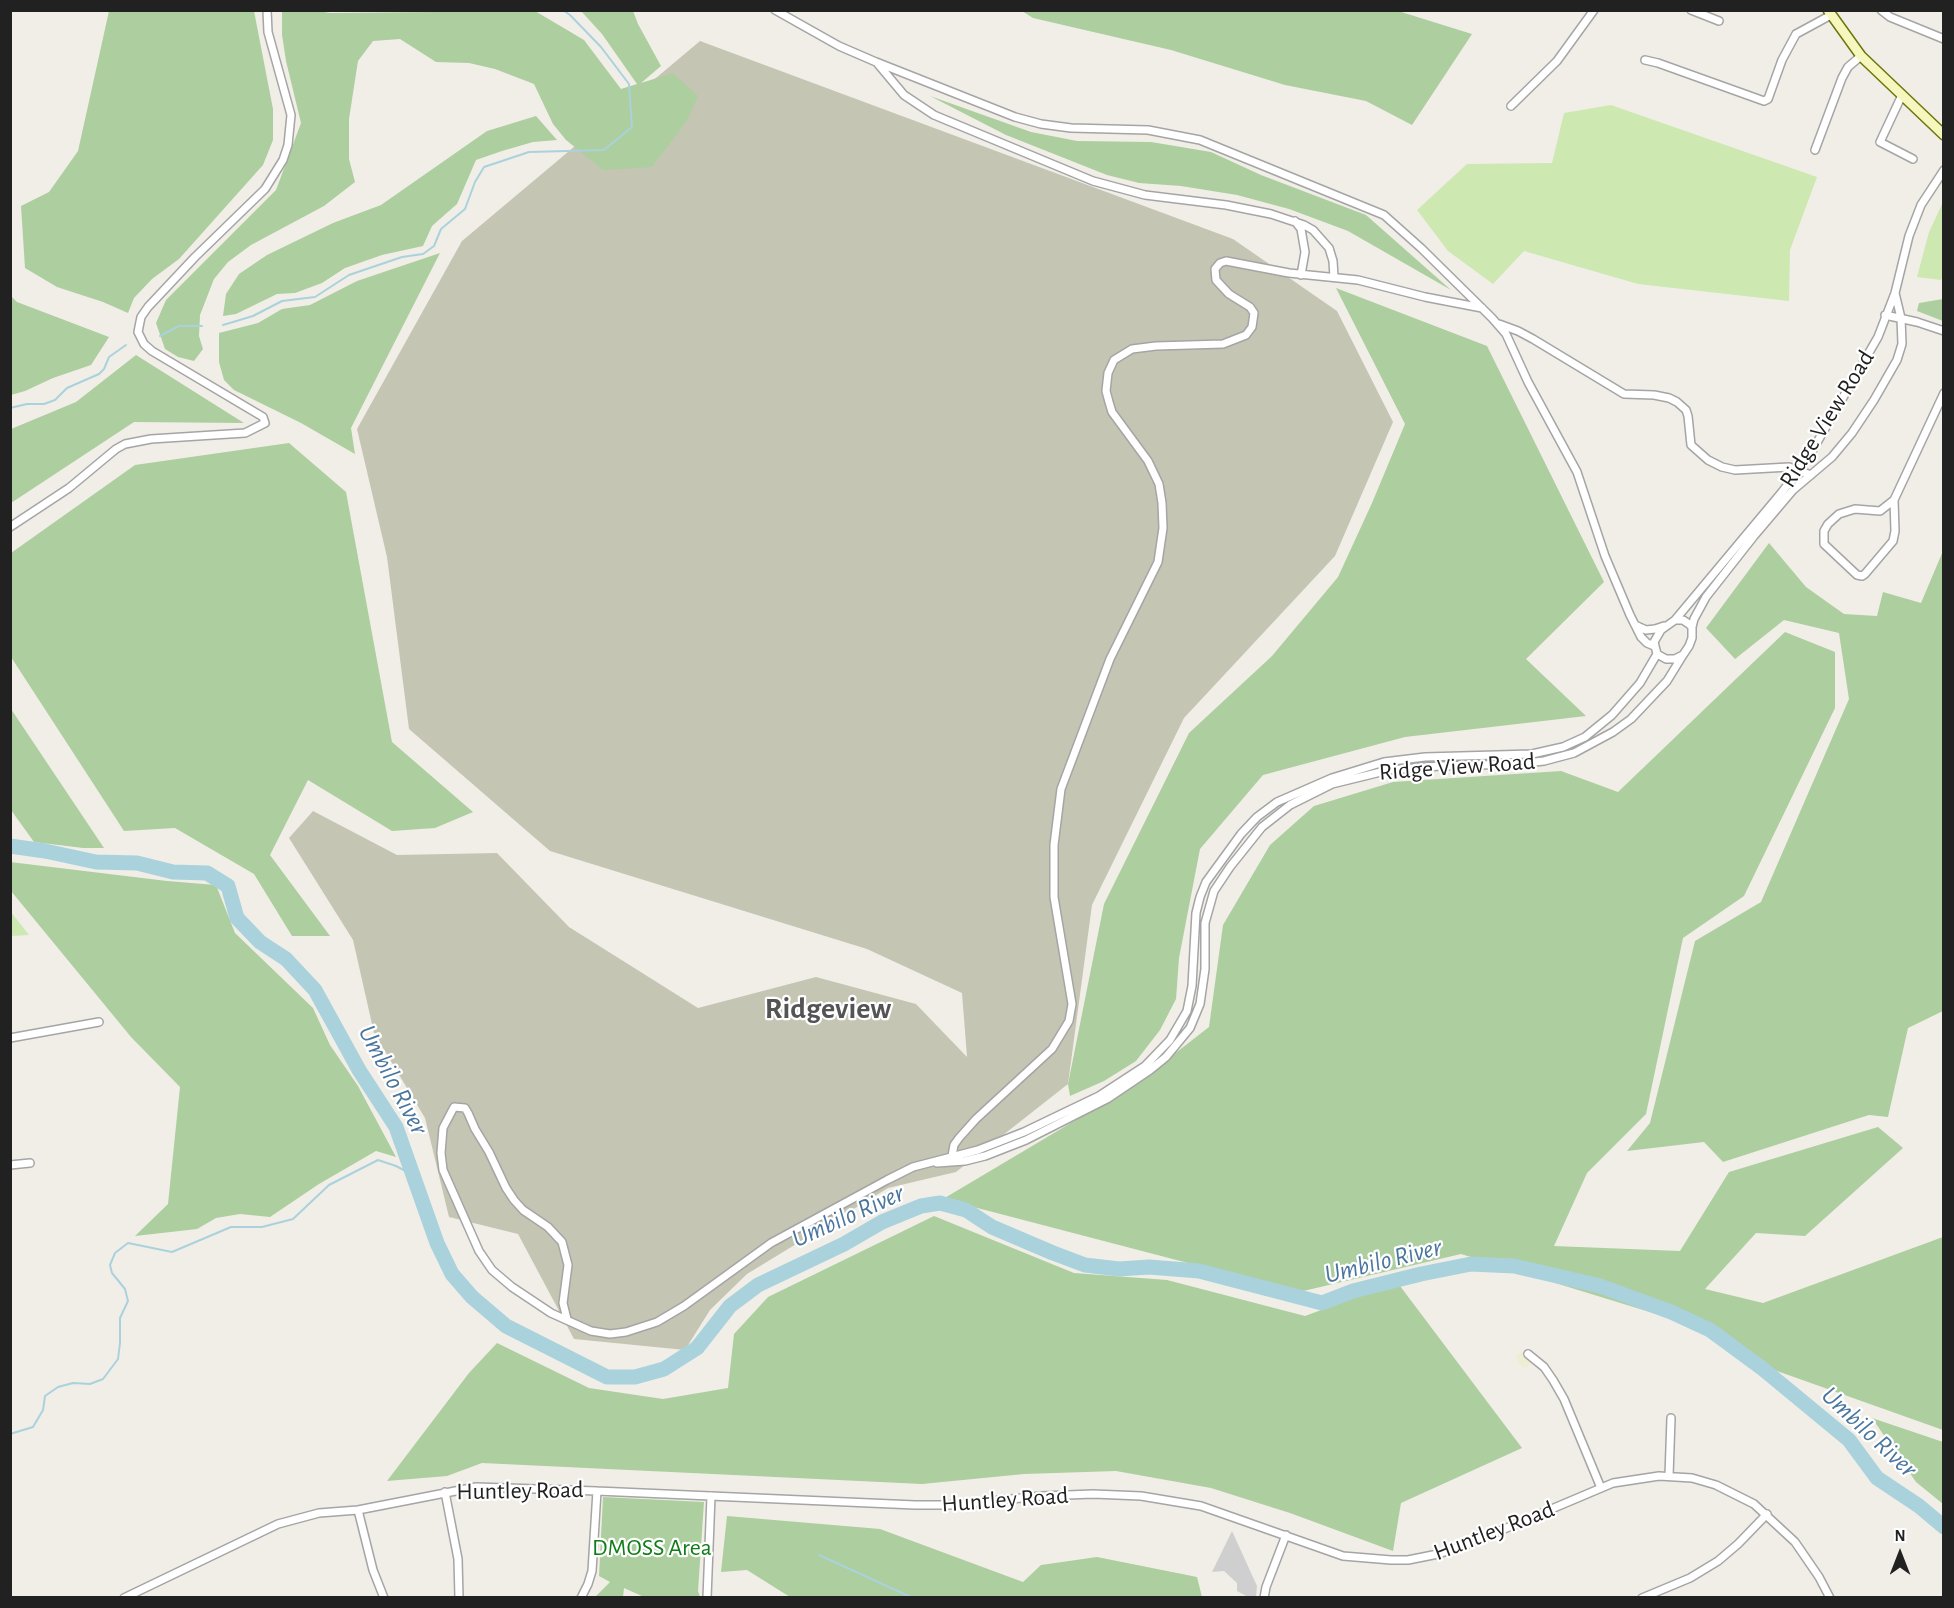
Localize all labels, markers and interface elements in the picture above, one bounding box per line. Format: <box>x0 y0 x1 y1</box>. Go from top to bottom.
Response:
street label: Ridge View Road <box>1773 345 1881 493</box>
street label: Ridge View Road <box>1378 747 1536 787</box>
district label: Ridgeview <box>765 991 891 1027</box>
water label: Umbilo River <box>351 1020 435 1140</box>
water label: Umbilo River <box>787 1177 909 1255</box>
water label: Umbilo River <box>1321 1231 1445 1291</box>
water label: Umbilo River <box>1815 1380 1923 1484</box>
street label: Huntley Road <box>456 1475 584 1507</box>
street label: Huntley Road <box>941 1481 1069 1519</box>
street label: Huntley Road <box>1429 1495 1559 1567</box>
north arrow <box>1870 1524 1930 1584</box>
text: N <box>1894 1528 1906 1544</box>
park label: DMOSS Area <box>592 1534 712 1562</box>

